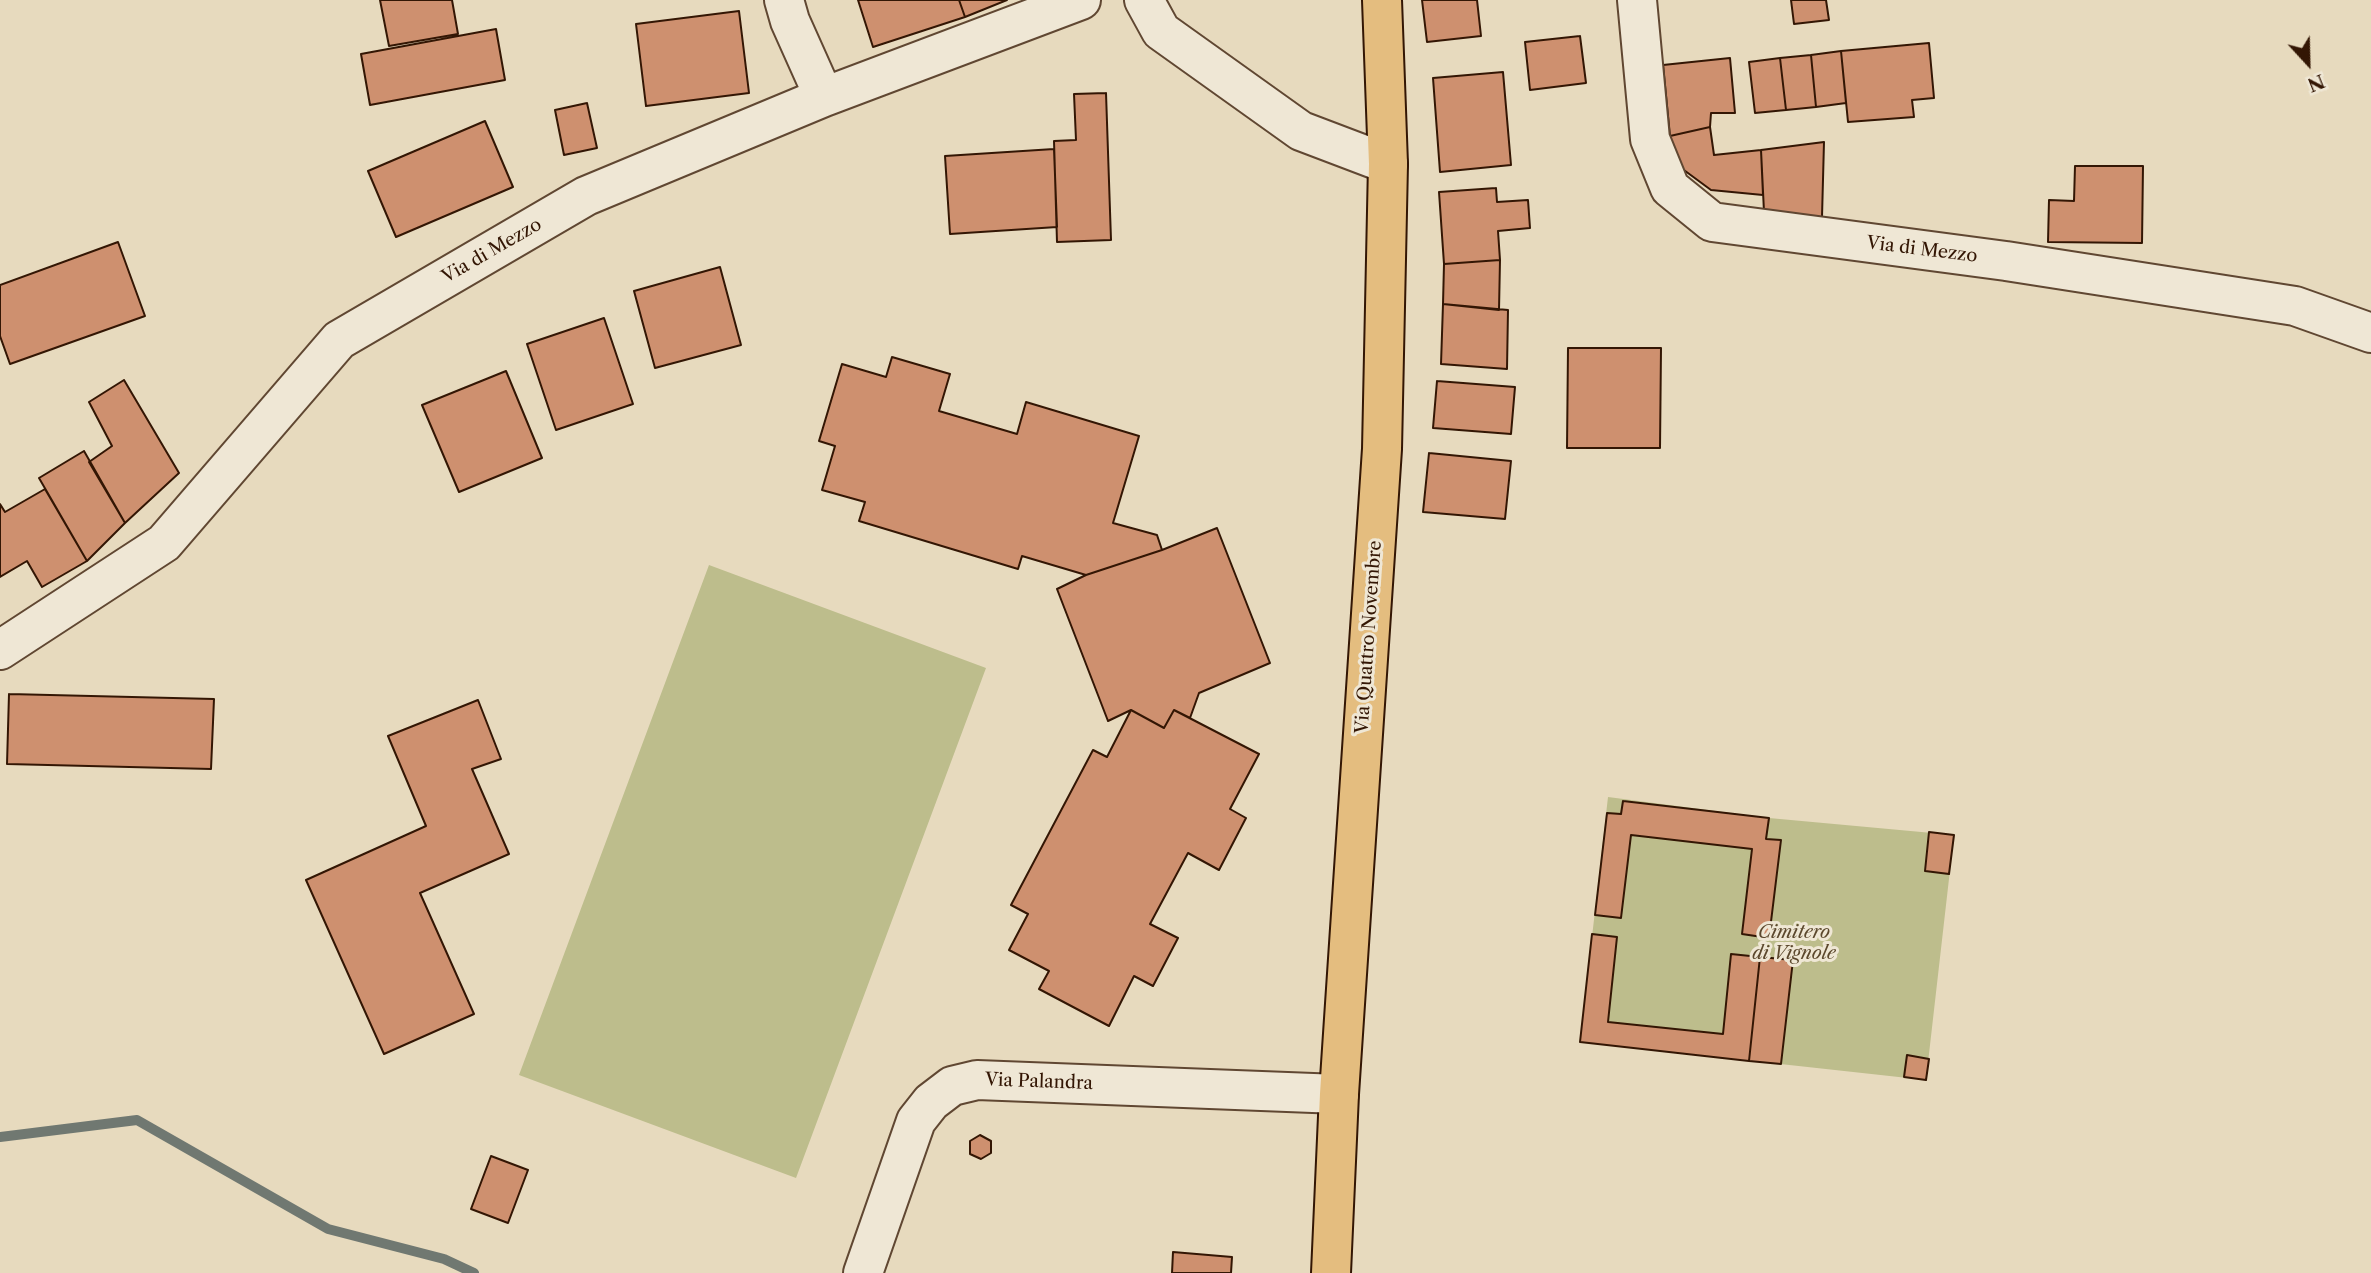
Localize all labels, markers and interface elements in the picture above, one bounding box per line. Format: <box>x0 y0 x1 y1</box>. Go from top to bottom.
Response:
north arrow <box>2273 28 2343 98</box>
text: N <box>2304 69 2328 97</box>
street label: Via di Mezzo <box>438 214 546 288</box>
street label: Via di Mezzo <box>1865 232 1979 268</box>
street label: Via Quattro Novembre <box>1351 540 1387 734</box>
park label: Cimitero di Vignole <box>1752 922 1836 964</box>
street label: Via Palandra <box>985 1069 1093 1095</box>

